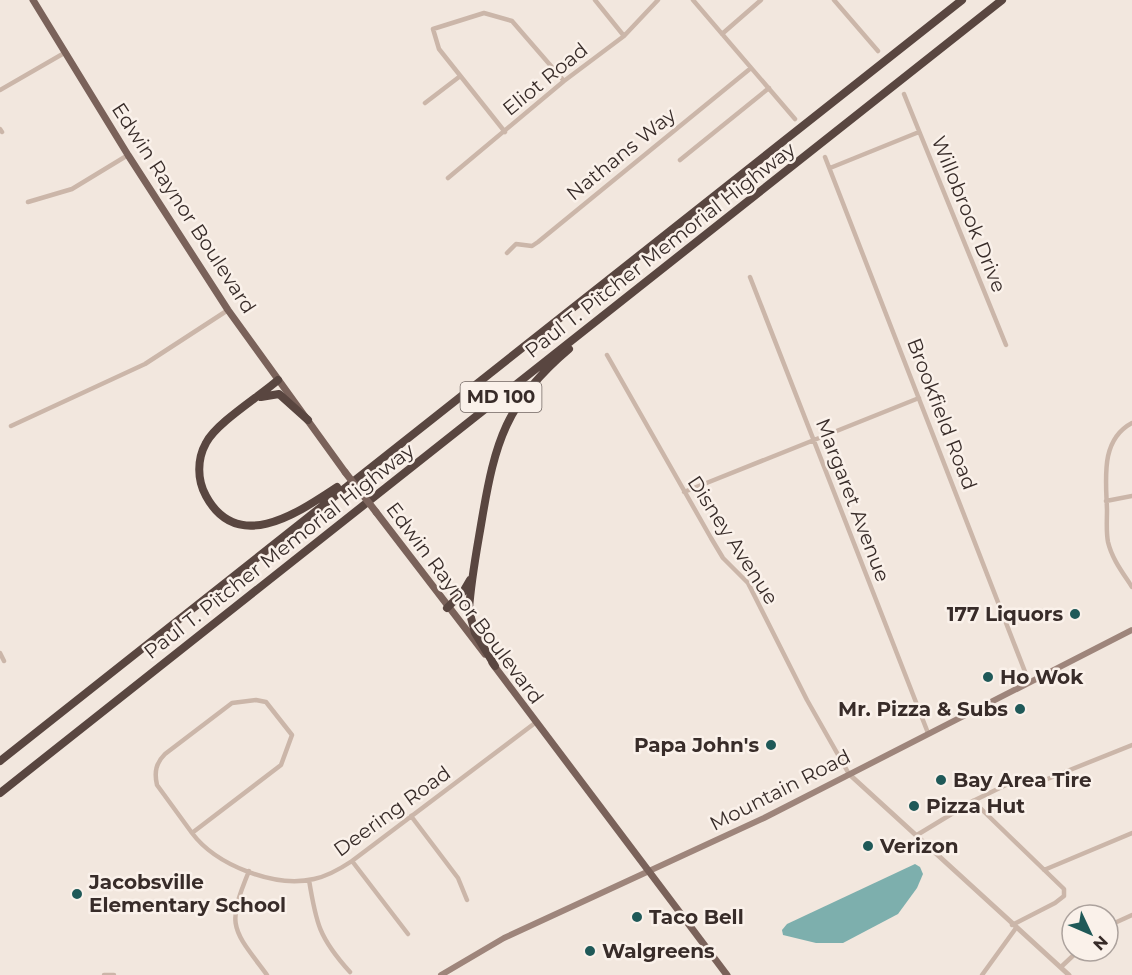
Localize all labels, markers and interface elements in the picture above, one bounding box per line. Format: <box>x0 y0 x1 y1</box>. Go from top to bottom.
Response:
street label: Eliot Road <box>498 37 592 121</box>
street label: Edwin Raynor Boulevard <box>107 98 261 318</box>
street label: Nathans Way <box>562 103 681 205</box>
street label: Willobrook Drive <box>927 132 1011 296</box>
street label: Paul T. Pitcher Memorial Highway <box>520 137 800 363</box>
street label: Brookfield Road <box>902 335 982 493</box>
road number: MD 100 <box>460 382 542 412</box>
street label: Margaret Avenue <box>811 415 895 585</box>
street label: Paul T. Pitcher Memorial Highway <box>139 438 419 664</box>
street label: Disney Avenue <box>682 471 784 609</box>
street label: Edwin Raynor Boulevard <box>381 497 549 709</box>
place label: 177 Liquors <box>947 602 1063 626</box>
marker: 177 Liquors <box>1068 607 1082 621</box>
place label: Ho Wok <box>1000 665 1084 689</box>
marker: Ho Wok <box>981 670 995 684</box>
place label: Mr. Pizza & Subs <box>838 697 1008 721</box>
marker: Mr. Pizza & Subs <box>1013 702 1027 716</box>
place label: Papa John's <box>634 733 759 757</box>
marker: Papa John's <box>764 738 778 752</box>
street label: Mountain Road <box>706 744 854 836</box>
street label: Deering Road <box>329 761 455 861</box>
place label: Bay Area Tire <box>953 768 1092 792</box>
marker: Bay Area Tire <box>934 773 948 787</box>
place label: Pizza Hut <box>926 794 1025 818</box>
marker: Pizza Hut <box>907 799 921 813</box>
place label: Verizon <box>879 834 959 858</box>
marker: Verizon <box>861 839 875 853</box>
place label: Jacobsville Elementary School <box>88 870 286 917</box>
marker: Jacobsville Elementary School <box>70 887 84 901</box>
north arrow <box>1060 903 1120 963</box>
place label: Taco Bell <box>649 905 744 929</box>
marker: Taco Bell <box>630 910 644 924</box>
text: N <box>1089 932 1112 954</box>
place label: Walgreens <box>602 939 715 963</box>
marker: Walgreens <box>583 944 597 958</box>

